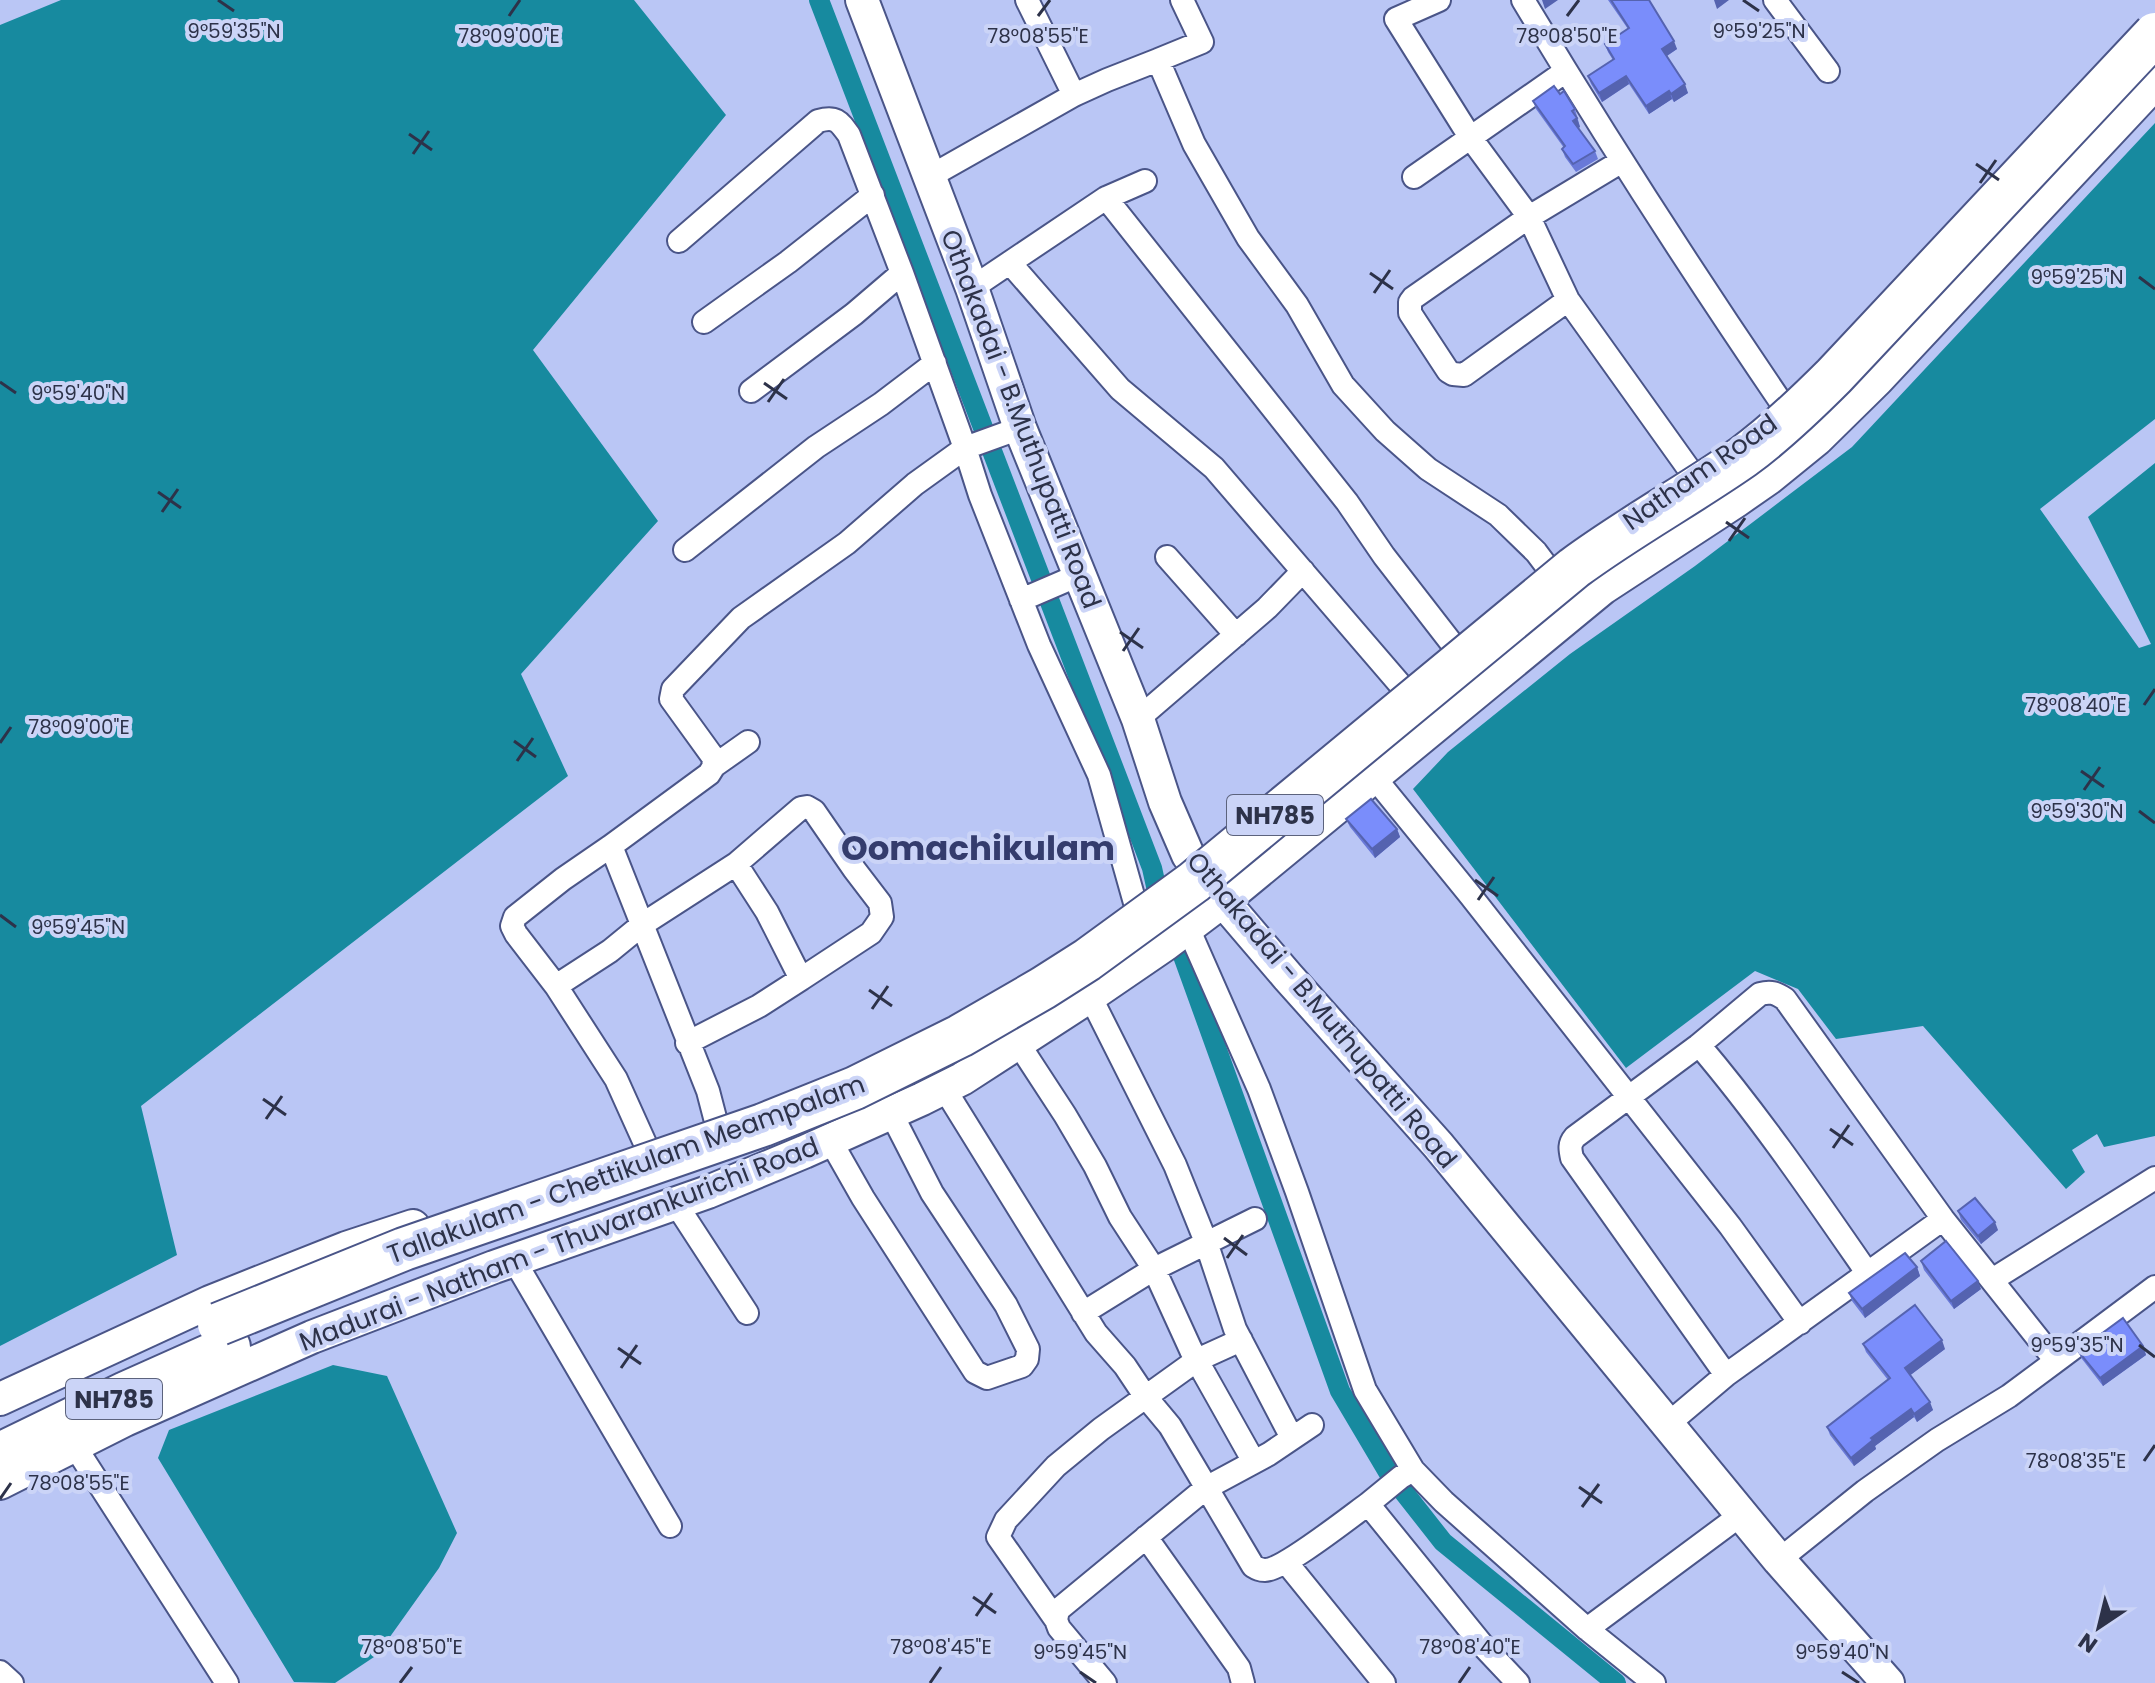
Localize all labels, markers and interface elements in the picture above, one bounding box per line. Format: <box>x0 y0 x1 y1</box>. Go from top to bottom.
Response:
text: 9°59'35"N <box>187 17 281 45</box>
text: 9°59'25"N <box>1712 17 1806 45</box>
text: 78°09'00"E <box>458 22 560 50</box>
text: 78°08'55"E <box>987 22 1089 50</box>
text: 78°08'50"E <box>1516 22 1618 50</box>
street label: Othakadai - B.Muthupatti Road <box>932 224 1110 614</box>
text: 9°59'25"N <box>2030 263 2124 291</box>
text: 9°59'40"N <box>31 379 125 407</box>
street label: Natham Road <box>1616 405 1784 539</box>
text: 78°08'40"E <box>2025 691 2127 719</box>
text: 78°09'00"E <box>28 713 130 741</box>
road number: NH785 <box>1227 795 1323 835</box>
text: 9°59'30"N <box>2030 797 2124 825</box>
district label: Oomachikulam <box>841 824 1115 872</box>
street label: Othakadai - B.Muthupatti Road <box>1179 844 1465 1176</box>
text: 9°59'45"N <box>31 913 125 941</box>
street label: Tallakulam - Chettikulam Meampalam <box>382 1066 870 1272</box>
street label: Madurai - Natham - Thuvarankurichi Road <box>294 1128 824 1360</box>
text: 9°59'35"N <box>2030 1331 2124 1359</box>
road number: NH785 <box>66 1379 162 1419</box>
text: 78°08'35"E <box>2026 1447 2126 1475</box>
text: 78°08'55"E <box>28 1469 130 1497</box>
north arrow <box>2059 1587 2139 1667</box>
text: N <box>2072 1626 2103 1660</box>
text: 78°08'50"E <box>361 1633 463 1661</box>
text: 78°08'45"E <box>890 1633 992 1661</box>
text: 78°08'40"E <box>1419 1633 1521 1661</box>
text: 9°59'45"N <box>1033 1638 1127 1666</box>
text: 9°59'40"N <box>1795 1638 1889 1666</box>

